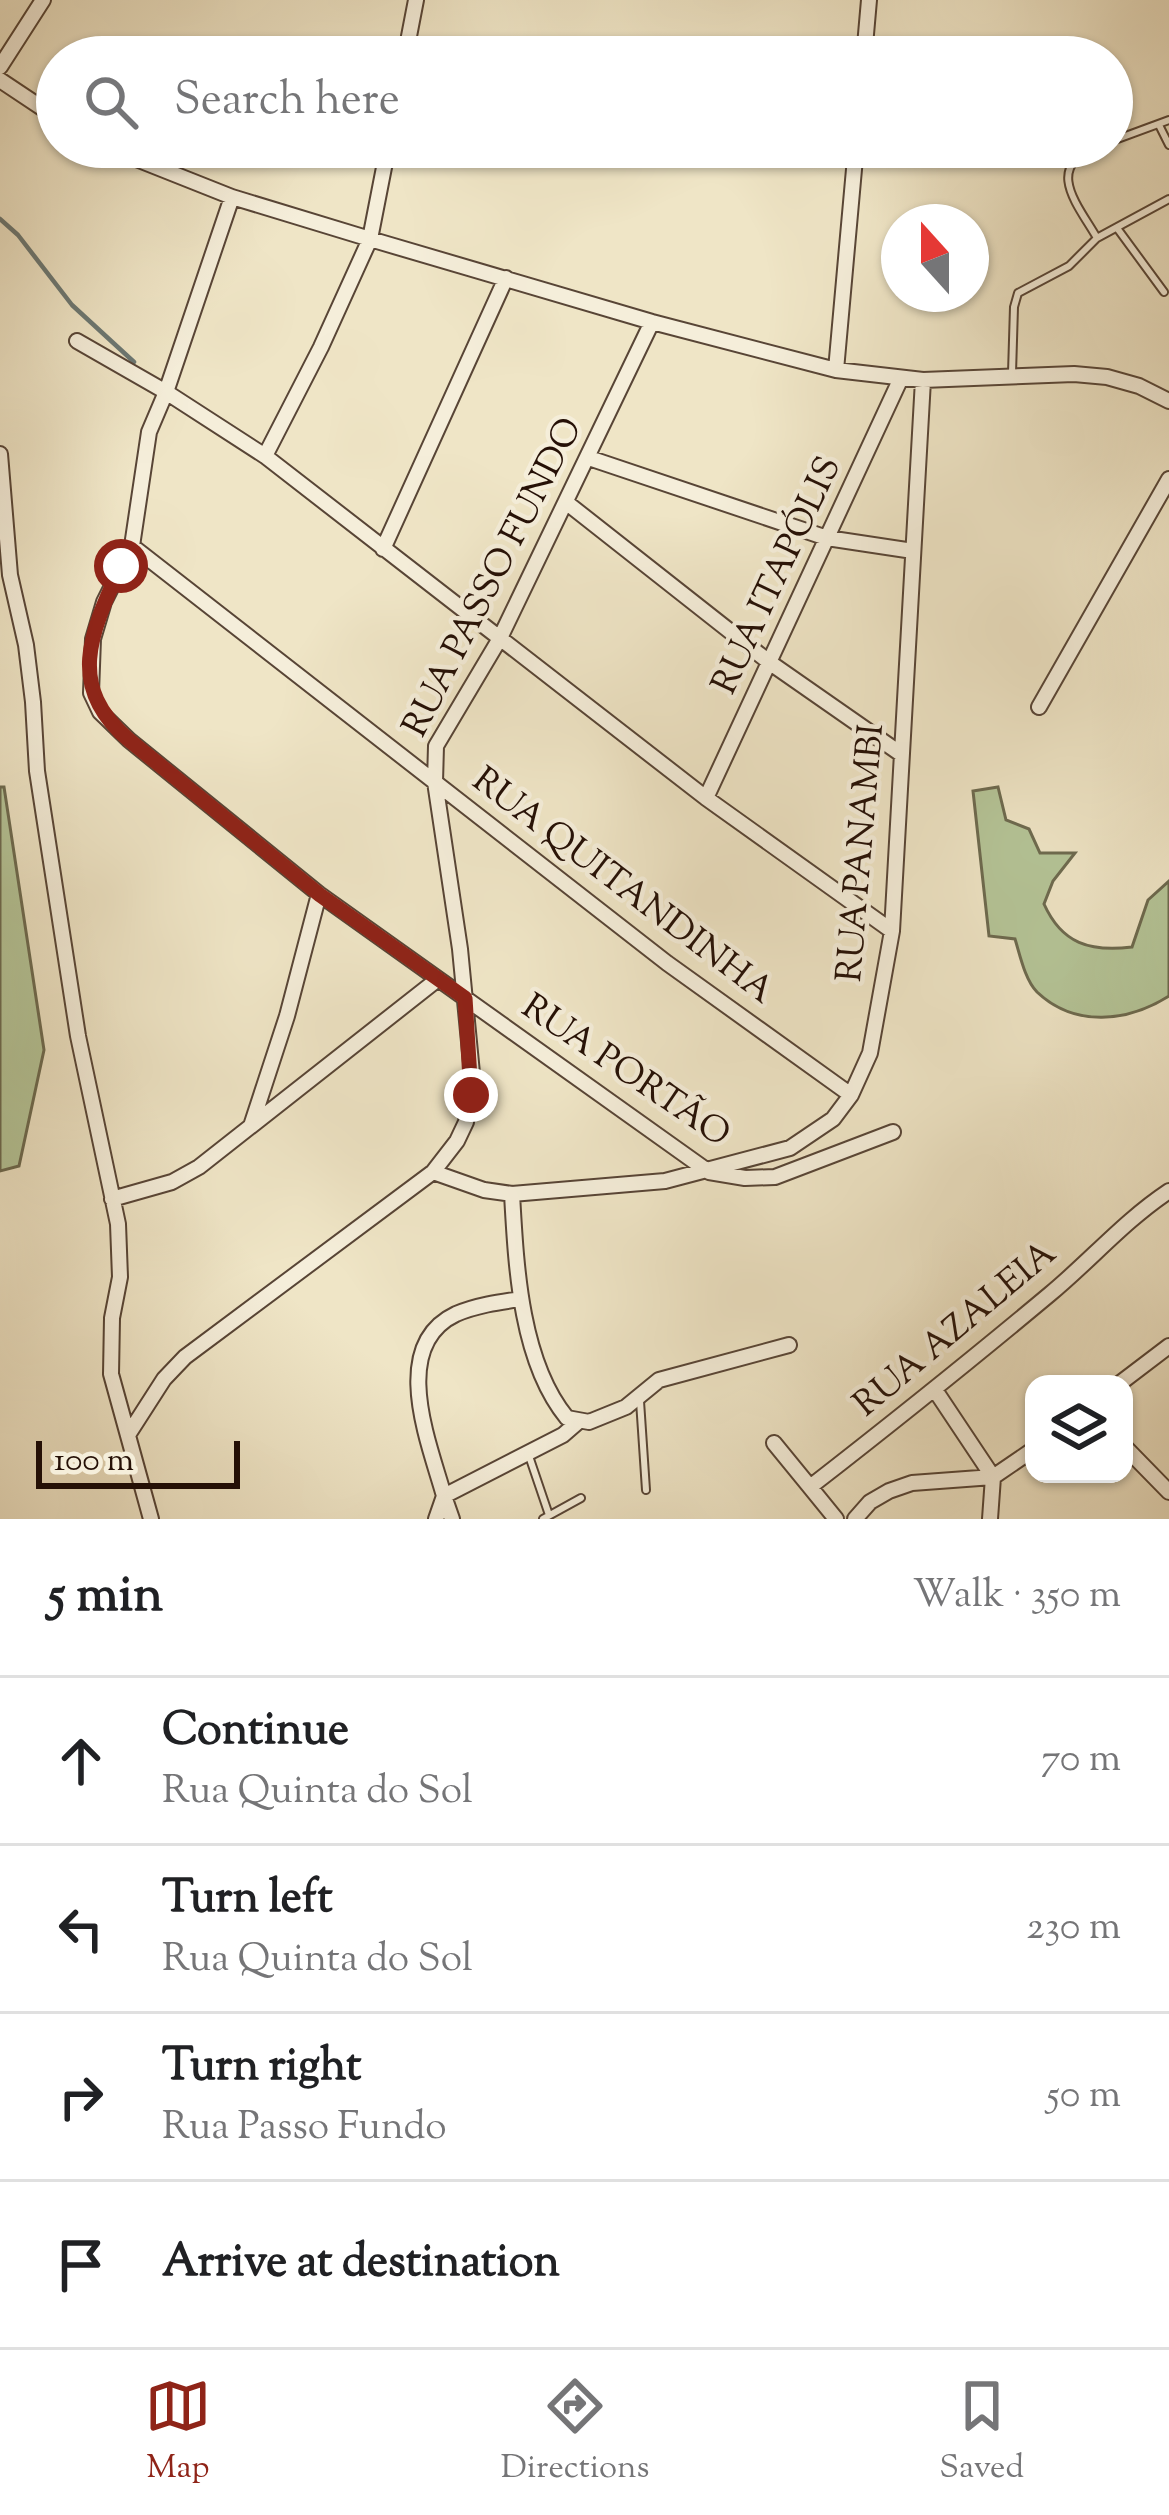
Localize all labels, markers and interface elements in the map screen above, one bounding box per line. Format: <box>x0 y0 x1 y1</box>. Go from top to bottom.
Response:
search box <box>36 36 1133 168</box>
icon: search <box>78 69 144 135</box>
text: Search here <box>174 70 400 135</box>
north arrow <box>881 204 989 312</box>
street label: RUA PASSO FUNDO <box>391 409 597 747</box>
street label: RUA ITAPÓLIS <box>700 449 856 703</box>
route start <box>94 539 148 593</box>
street label: RUA PANAMBI <box>825 721 899 984</box>
street label: RUA QUITANDINHA <box>460 756 784 1018</box>
street label: RUA PORTÃO <box>510 983 740 1161</box>
route end <box>444 1068 498 1122</box>
street label: RUA AZALEIA <box>843 1229 1069 1431</box>
map controls <box>1025 1375 1133 1483</box>
button: layers <box>1025 1375 1133 1483</box>
scale bar <box>36 1435 240 1488</box>
text: 100 m <box>54 1438 134 1486</box>
text: 5 min <box>48 1561 163 1634</box>
text: Walk · 350 m <box>913 1569 1121 1625</box>
text: Continue <box>162 1700 349 1765</box>
icon: ahead <box>48 1728 114 1794</box>
text: 70 m <box>1041 1733 1121 1789</box>
text: Rua Quinta do Sol <box>162 1765 473 1821</box>
text: Turn left <box>162 1868 333 1933</box>
icon: left <box>48 1896 114 1962</box>
text: 230 m <box>1026 1901 1121 1957</box>
text: Rua Quinta do Sol <box>162 1933 473 1989</box>
text: Turn right <box>162 2036 361 2101</box>
icon: right <box>48 2064 114 2130</box>
text: 50 m <box>1046 2069 1121 2125</box>
text: Rua Passo Fundo <box>162 2101 446 2157</box>
icon: arrive <box>48 2232 114 2298</box>
text: Arrive at destination <box>162 2232 560 2297</box>
tab: Map <box>145 2373 211 2493</box>
tab: Directions <box>501 2373 650 2493</box>
tab: Saved <box>939 2373 1024 2493</box>

